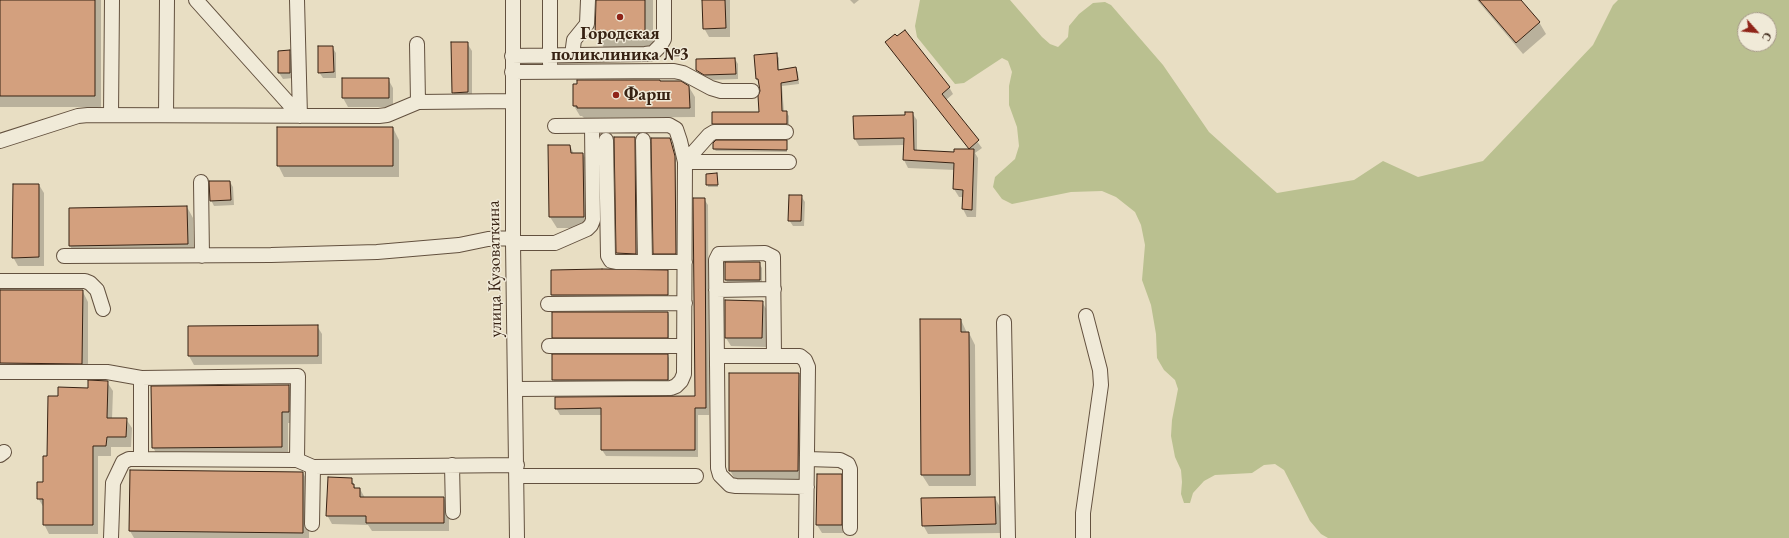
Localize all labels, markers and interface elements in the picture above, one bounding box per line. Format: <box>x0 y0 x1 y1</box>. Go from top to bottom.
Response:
marker: Городская поликлиника №3 <box>615 12 625 22</box>
north arrow <box>1737 12 1777 52</box>
place label: Городская поликлиника №3 <box>551 23 689 66</box>
text: С <box>1759 30 1775 44</box>
place label: Фарш <box>624 84 671 106</box>
marker: Фарш <box>611 90 621 100</box>
street label: улица Кузоваткина <box>483 200 507 338</box>

